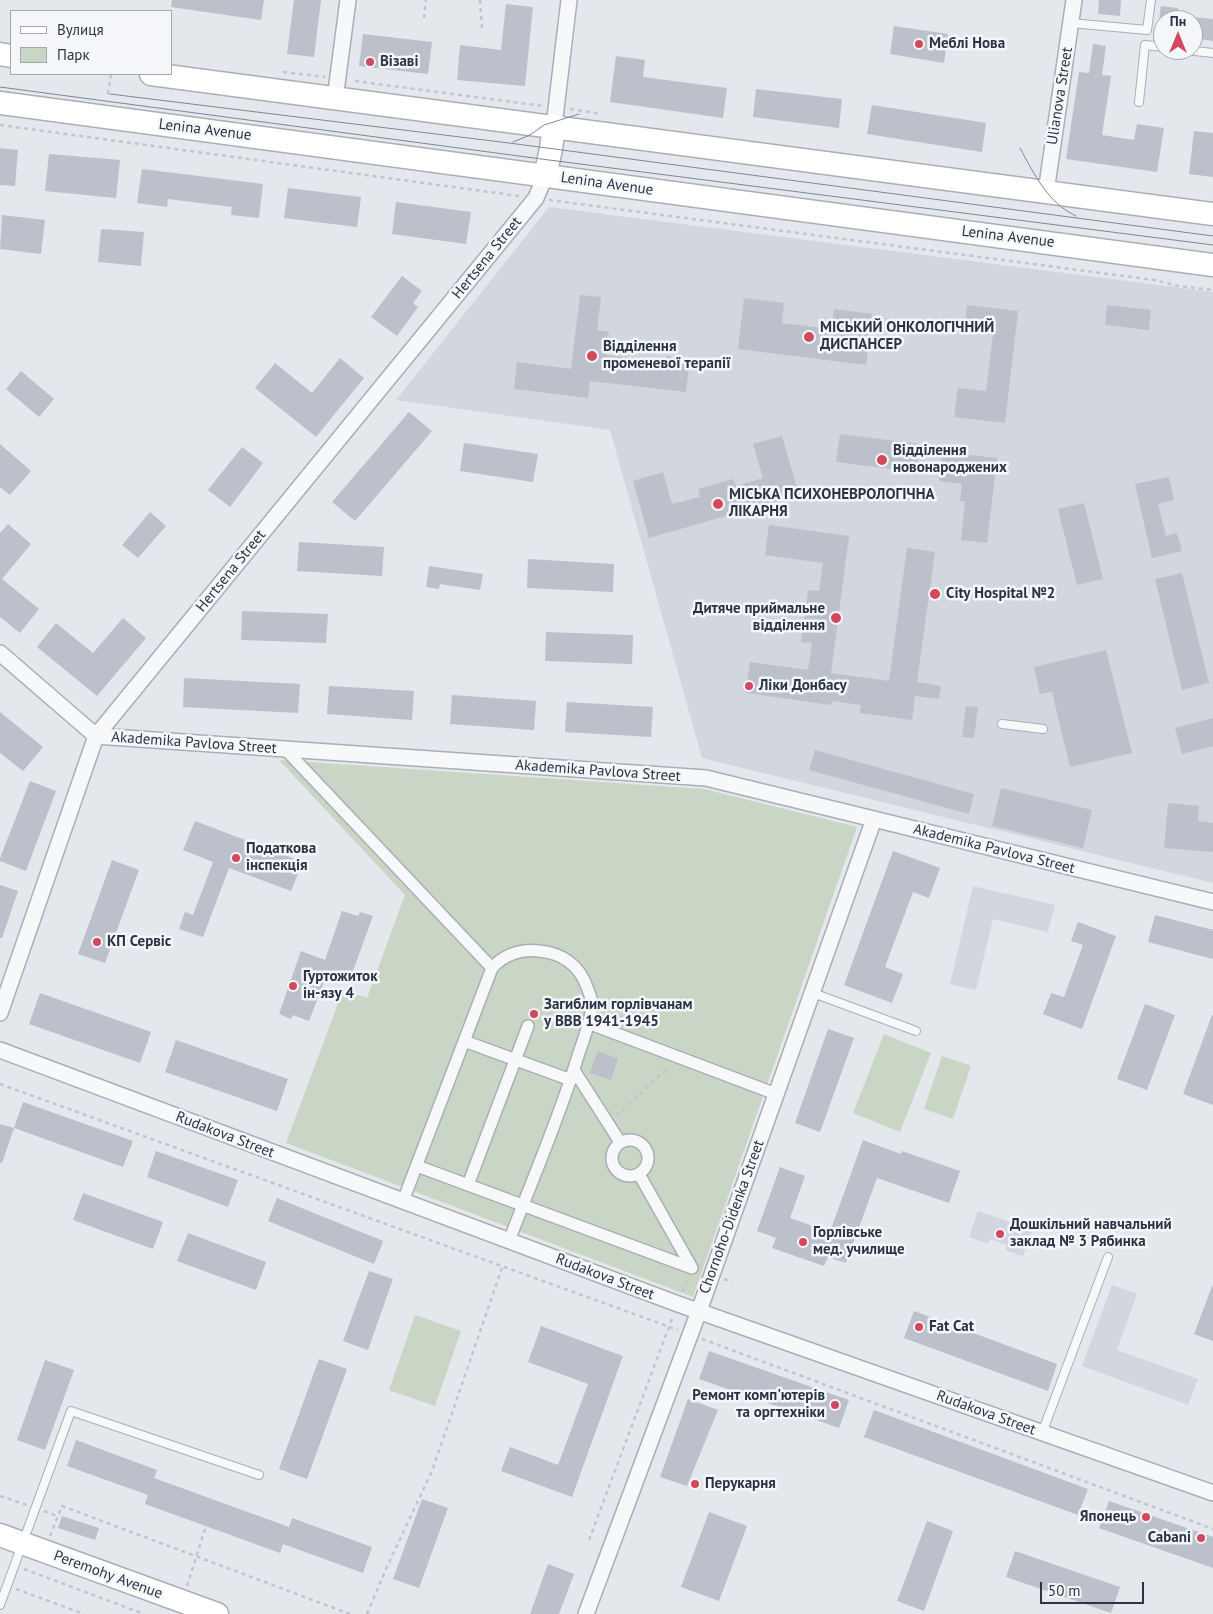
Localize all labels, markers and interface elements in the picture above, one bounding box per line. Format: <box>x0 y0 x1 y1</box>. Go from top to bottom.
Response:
legend <box>10 10 172 75</box>
north arrow <box>1153 10 1203 60</box>
text: Пн <box>1170 12 1186 30</box>
text: Вулиця <box>57 20 104 39</box>
place label: Меблі Нова <box>929 35 1005 53</box>
marker: Меблі Нова <box>913 38 925 50</box>
text: Парк <box>57 45 90 64</box>
street label: Ulianova Street <box>1043 46 1077 146</box>
place label: Візаві <box>380 53 418 71</box>
marker: Візаві <box>364 56 376 68</box>
street label: Lenina Avenue <box>158 115 252 145</box>
street label: Lenina Avenue <box>560 169 654 199</box>
street label: Hertsena Street <box>448 213 526 303</box>
street label: Lenina Avenue <box>961 222 1055 252</box>
place label: МІСЬКИЙ ОНКОЛОГІЧНИЙ ДИСПАНСЕР <box>820 319 994 354</box>
marker: МІСЬКИЙ ОНКОЛОГІЧНИЙ ДИСПАНСЕР <box>802 330 816 344</box>
place label: Відділення променевої терапії <box>603 338 731 373</box>
marker: Відділення променевої терапії <box>585 349 599 363</box>
place label: Відділення новонароджених <box>893 442 1007 477</box>
marker: Відділення новонароджених <box>875 453 889 467</box>
place label: МІСЬКА ПСИХОНЕВРОЛОГІЧНА ЛІКАРНЯ <box>729 486 935 521</box>
marker: МІСЬКА ПСИХОНЕВРОЛОГІЧНА ЛІКАРНЯ <box>711 497 725 511</box>
street label: Hertsena Street <box>192 526 270 616</box>
place label: City Hospital №2 <box>946 585 1055 603</box>
marker: City Hospital №2 <box>928 587 942 601</box>
place label: Дитяче приймальне відділення <box>693 600 825 635</box>
marker: Дитяче приймальне відділення <box>829 611 843 625</box>
place label: Ліки Донбасу <box>759 677 847 695</box>
marker: Ліки Донбасу <box>743 680 755 692</box>
street label: Akademika Pavlova Street <box>111 728 277 758</box>
street label: Akademika Pavlova Street <box>515 756 681 786</box>
street label: Akademika Pavlova Street <box>911 820 1077 878</box>
place label: Податкова інспекція <box>246 840 316 875</box>
marker: Податкова інспекція <box>230 852 242 864</box>
place label: КП Сервіс <box>107 933 171 951</box>
marker: КП Сервіс <box>91 936 103 948</box>
place label: Гуртожиток ін-язу 4 <box>303 968 377 1003</box>
marker: Гуртожиток ін-язу 4 <box>287 980 299 992</box>
place label: Загиблим горлівчанам у ВВВ 1941-1945 <box>544 996 692 1031</box>
marker: Загиблим горлівчанам у ВВВ 1941-1945 <box>528 1008 540 1020</box>
street label: Rudakova Street <box>173 1108 277 1162</box>
street label: Chornoho-Didenka Street <box>696 1138 768 1296</box>
place label: Дошкільний навчальний заклад № 3 Рябинка <box>1010 1216 1172 1251</box>
place label: Горлівське мед. училище <box>813 1224 905 1259</box>
marker: Дошкільний навчальний заклад № 3 Рябинка <box>994 1228 1006 1240</box>
marker: Горлівське мед. училище <box>797 1236 809 1248</box>
street label: Rudakova Street <box>553 1250 657 1304</box>
place label: Fat Cat <box>929 1318 974 1336</box>
marker: Fat Cat <box>913 1321 925 1333</box>
place label: Ремонт комп'ютерів та оргтехніки <box>692 1387 825 1422</box>
street label: Rudakova Street <box>934 1387 1038 1439</box>
marker: Ремонт комп'ютерів та оргтехніки <box>829 1399 841 1411</box>
place label: Перукарня <box>705 1475 776 1493</box>
marker: Перукарня <box>689 1478 701 1490</box>
place label: Японець <box>1080 1508 1136 1526</box>
marker: Японець <box>1140 1511 1152 1523</box>
place label: Cabani <box>1148 1529 1191 1547</box>
marker: Cabani <box>1195 1532 1207 1544</box>
street label: Peremohy Avenue <box>51 1547 165 1603</box>
scale bar <box>1043 1572 1147 1604</box>
text: 50 m <box>1048 1581 1081 1600</box>

